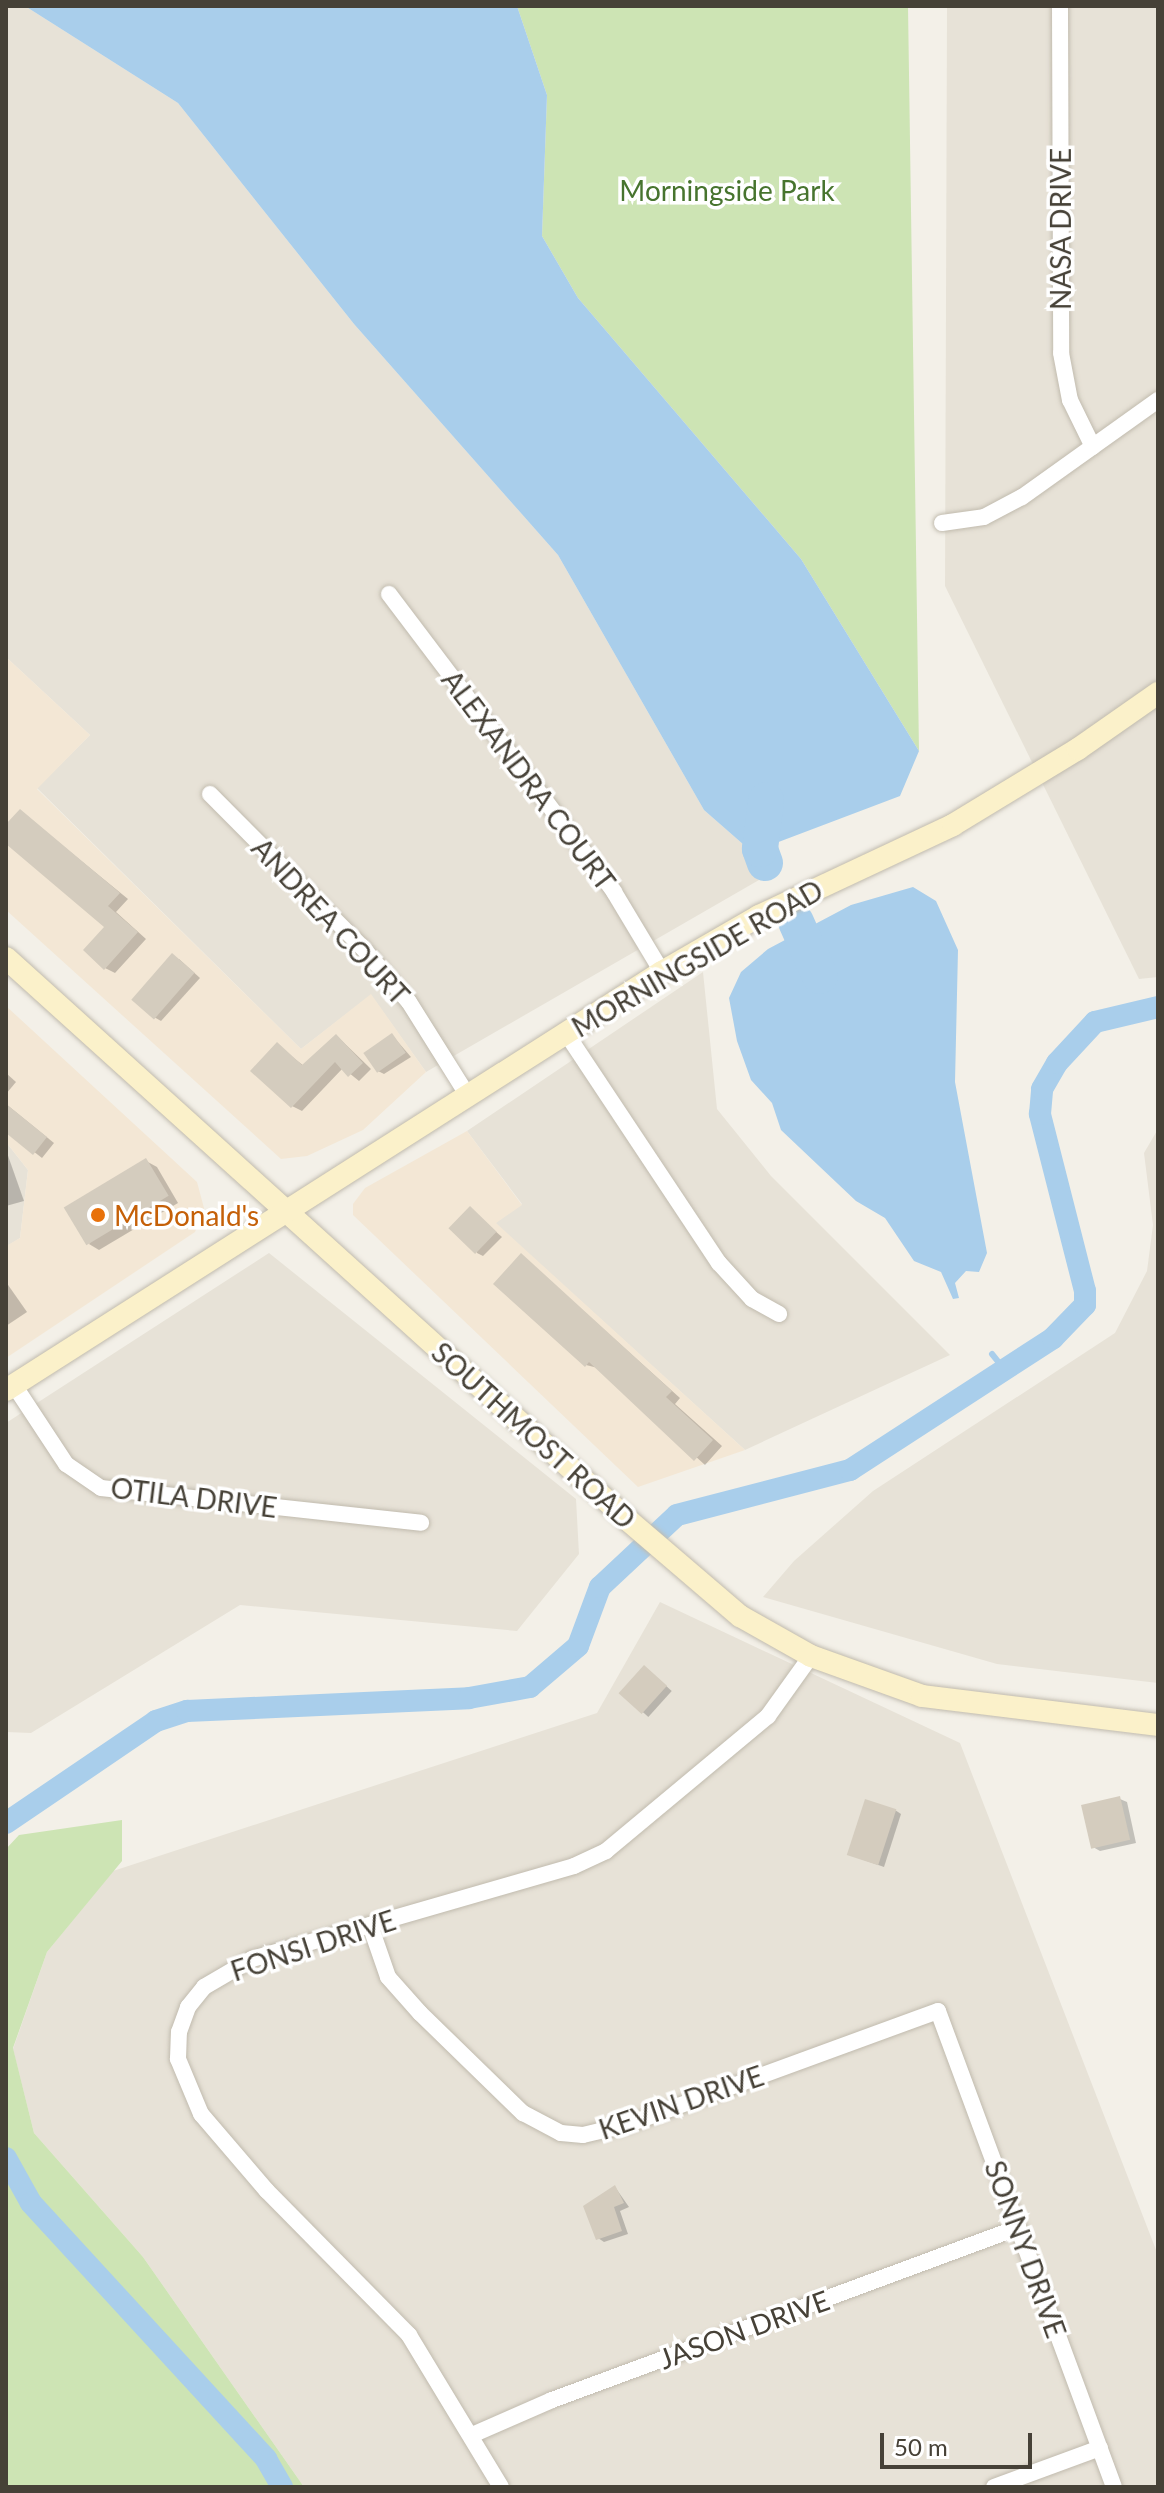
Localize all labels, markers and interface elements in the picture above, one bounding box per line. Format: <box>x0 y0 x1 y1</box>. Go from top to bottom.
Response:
street label: NASA DRIVE <box>1043 147 1077 311</box>
park label: Morningside Park <box>619 173 835 207</box>
street label: ALEXANDRA COURT <box>435 663 623 897</box>
street label: ANDREA COURT <box>245 830 417 1012</box>
street label: MORNINGSIDE ROAD <box>566 872 828 1044</box>
place label: McDonald's <box>114 1198 259 1232</box>
marker: McDonald's <box>89 1206 107 1224</box>
street label: SOUTHMOST ROAD <box>425 1335 643 1535</box>
street label: OTILA DRIVE <box>108 1470 280 1524</box>
street label: FONSI DRIVE <box>226 1903 400 1987</box>
street label: KEVIN DRIVE <box>594 2058 768 2146</box>
street label: SONNY DRIVE <box>978 2155 1074 2343</box>
street label: JASON DRIVE <box>654 2283 834 2375</box>
scale bar <box>884 2417 1036 2467</box>
text: 50 m <box>894 2432 948 2461</box>

